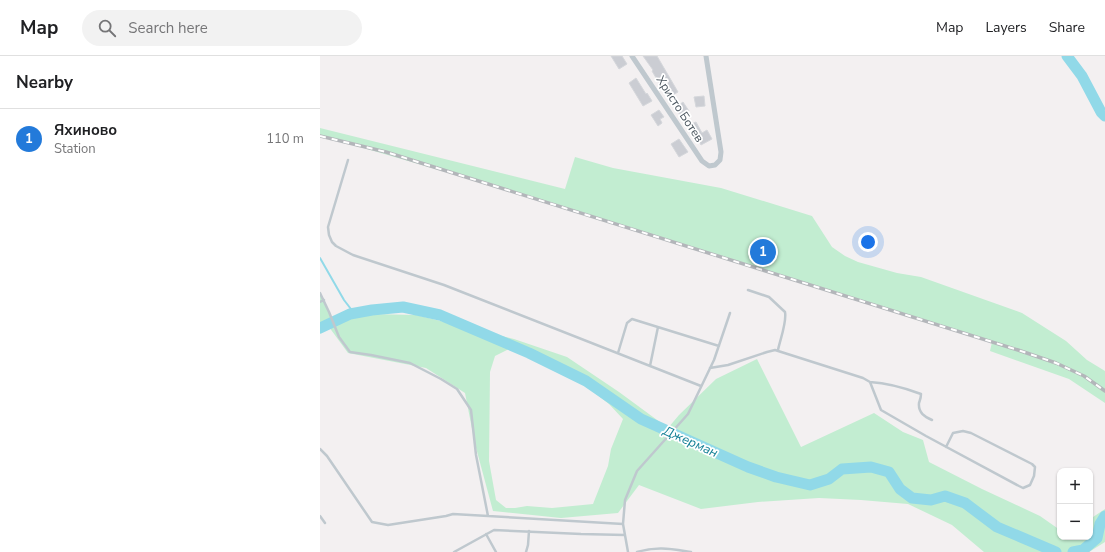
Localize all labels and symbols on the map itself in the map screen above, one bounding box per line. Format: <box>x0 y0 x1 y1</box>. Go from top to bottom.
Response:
street label: Христо Ботев <box>653 73 708 146</box>
your location <box>858 232 878 252</box>
pin: 1 <box>750 237 776 267</box>
water label: Джерман <box>659 421 721 462</box>

